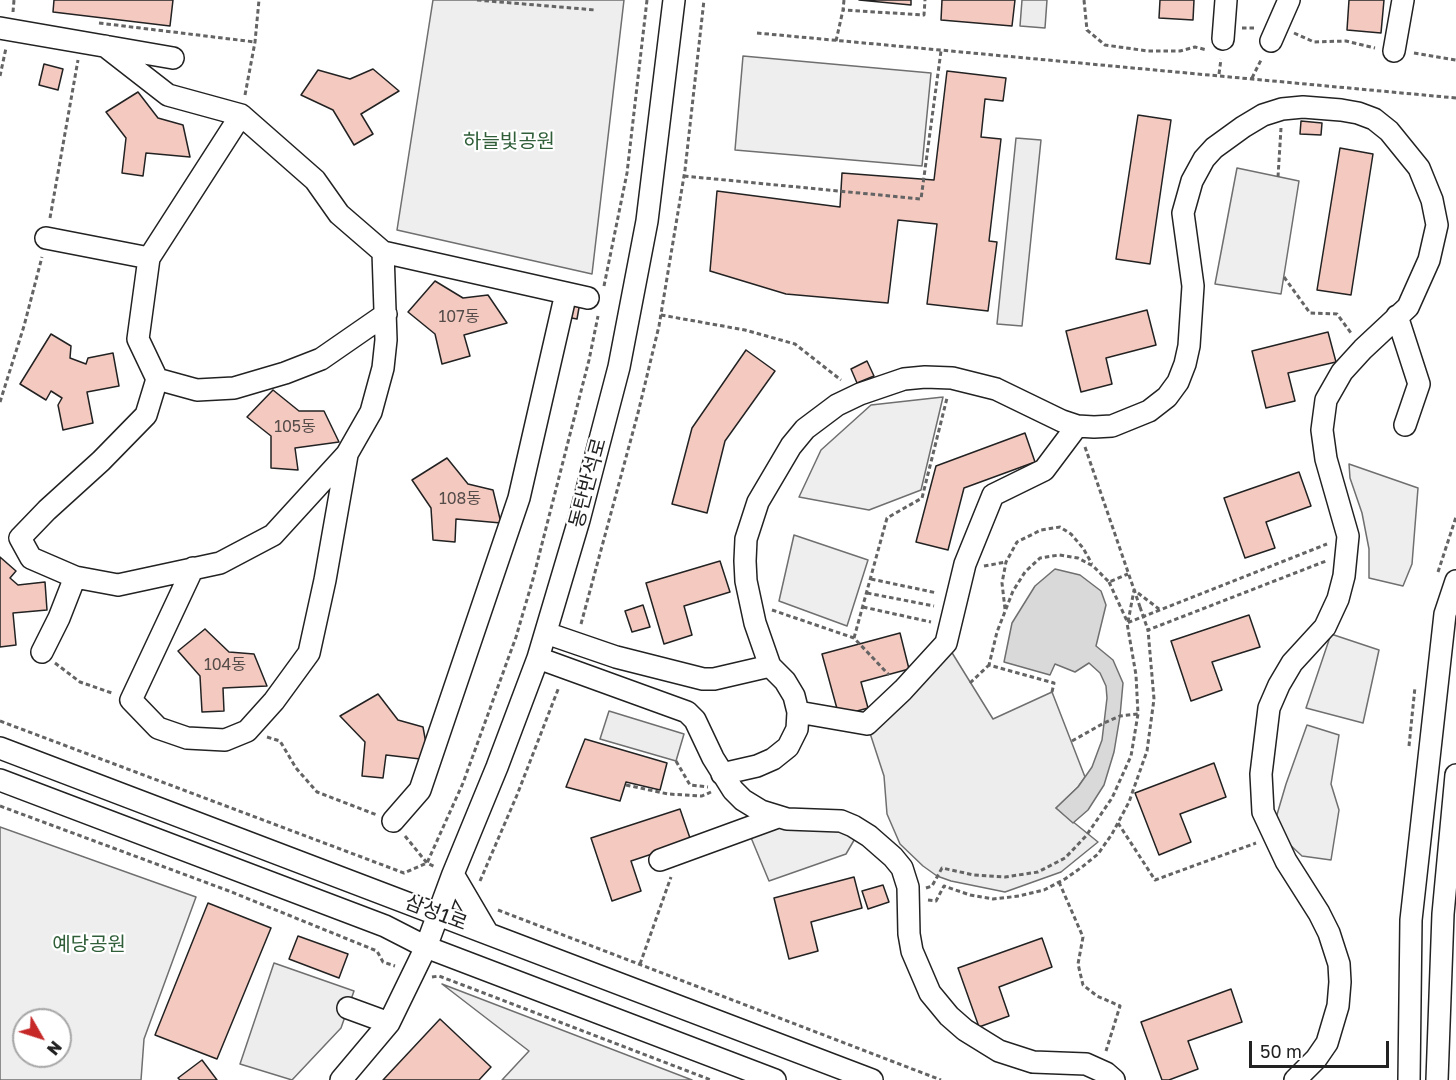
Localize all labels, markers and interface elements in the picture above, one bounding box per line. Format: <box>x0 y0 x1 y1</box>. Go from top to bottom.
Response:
park label: 하늘빛공원 <box>463 130 555 154</box>
house number: 107동 <box>439 307 479 327</box>
house number: 105동 <box>274 417 316 437</box>
street label: 동탄반석로 <box>565 435 611 531</box>
house number: 108동 <box>439 489 481 509</box>
house number: 104동 <box>204 655 246 675</box>
street label: 삼성1로 <box>401 890 471 936</box>
park label: 예당공원 <box>52 933 126 957</box>
north arrow <box>12 1008 72 1068</box>
scale bar <box>1252 1029 1392 1067</box>
text: N <box>43 1037 66 1059</box>
text: 50 m <box>1260 1040 1302 1062</box>

